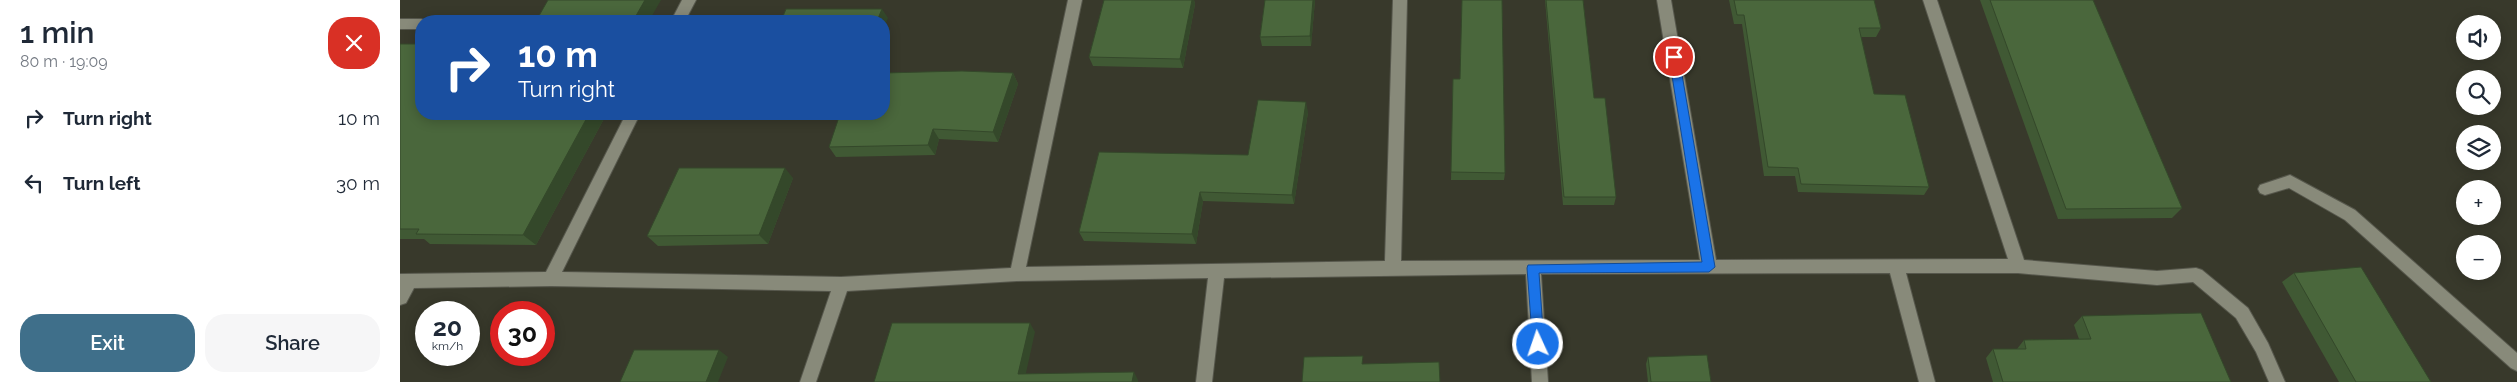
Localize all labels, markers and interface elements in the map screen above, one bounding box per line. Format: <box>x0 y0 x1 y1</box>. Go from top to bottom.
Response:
text: 1 min <box>20 15 95 50</box>
map controls <box>2456 15 2501 280</box>
button: sound <box>2456 15 2501 60</box>
button: close <box>328 17 380 69</box>
text: 10 m <box>518 34 598 75</box>
icon: right <box>435 35 500 100</box>
pin <box>1653 36 1695 78</box>
icon: arrive <box>1660 43 1688 71</box>
text: 80 m · 19:09 <box>20 52 108 71</box>
button: search <box>2456 70 2501 115</box>
text: Turn right <box>518 76 615 102</box>
icon: right <box>20 104 48 132</box>
text: Turn right <box>63 107 152 129</box>
text: 10 m <box>338 107 380 129</box>
button: layers <box>2456 125 2501 170</box>
icon: left <box>20 169 48 197</box>
text: Turn left <box>63 172 140 194</box>
text: 30 m <box>336 172 380 194</box>
button: + <box>2456 180 2501 225</box>
button: − <box>2456 235 2501 280</box>
speed limit sign: 30 <box>490 301 555 366</box>
text: 20 <box>433 312 462 342</box>
button: Exit <box>20 314 195 372</box>
button: Share <box>205 314 380 372</box>
position arrow <box>1511 317 1563 369</box>
text: km/h <box>432 339 463 353</box>

